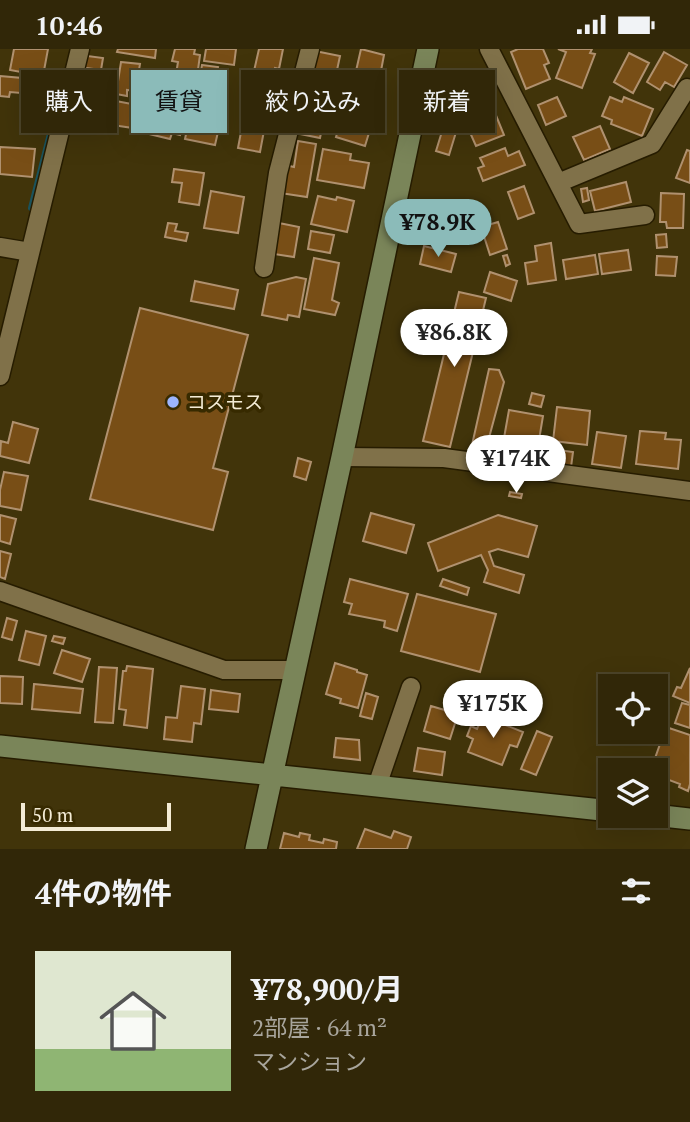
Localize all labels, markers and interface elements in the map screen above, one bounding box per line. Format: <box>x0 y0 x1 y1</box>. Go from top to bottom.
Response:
text: 10:46 <box>35 8 103 42</box>
chip: 購入 <box>21 70 117 133</box>
chip: 賃貸 <box>131 70 227 133</box>
chip: 絞り込み <box>241 70 385 133</box>
chip: 新着 <box>399 70 495 133</box>
pin: ¥78.9K <box>381 199 495 259</box>
text: ¥78.9K <box>400 206 476 237</box>
pin: ¥86.8K <box>397 309 511 369</box>
text: ¥86.8K <box>416 316 492 347</box>
place label: コスモス <box>187 389 263 414</box>
marker: コスモス <box>165 394 181 410</box>
pin: ¥174K <box>467 435 565 495</box>
text: ¥174K <box>482 442 550 473</box>
map controls <box>598 674 668 828</box>
button: locate <box>598 674 668 744</box>
pin: ¥175K <box>444 681 542 740</box>
text: ¥175K <box>459 687 527 718</box>
button: layers <box>598 758 668 828</box>
scale bar <box>21 800 172 832</box>
text: 50 m <box>32 802 73 827</box>
icon: filters <box>617 872 655 910</box>
text: 4件の物件 <box>35 873 172 913</box>
text: ¥78,900/月 <box>252 969 403 1009</box>
icon: home <box>91 979 175 1063</box>
text: 2部屋 · 64 m² <box>252 1012 387 1043</box>
text: マンション <box>252 1046 367 1077</box>

